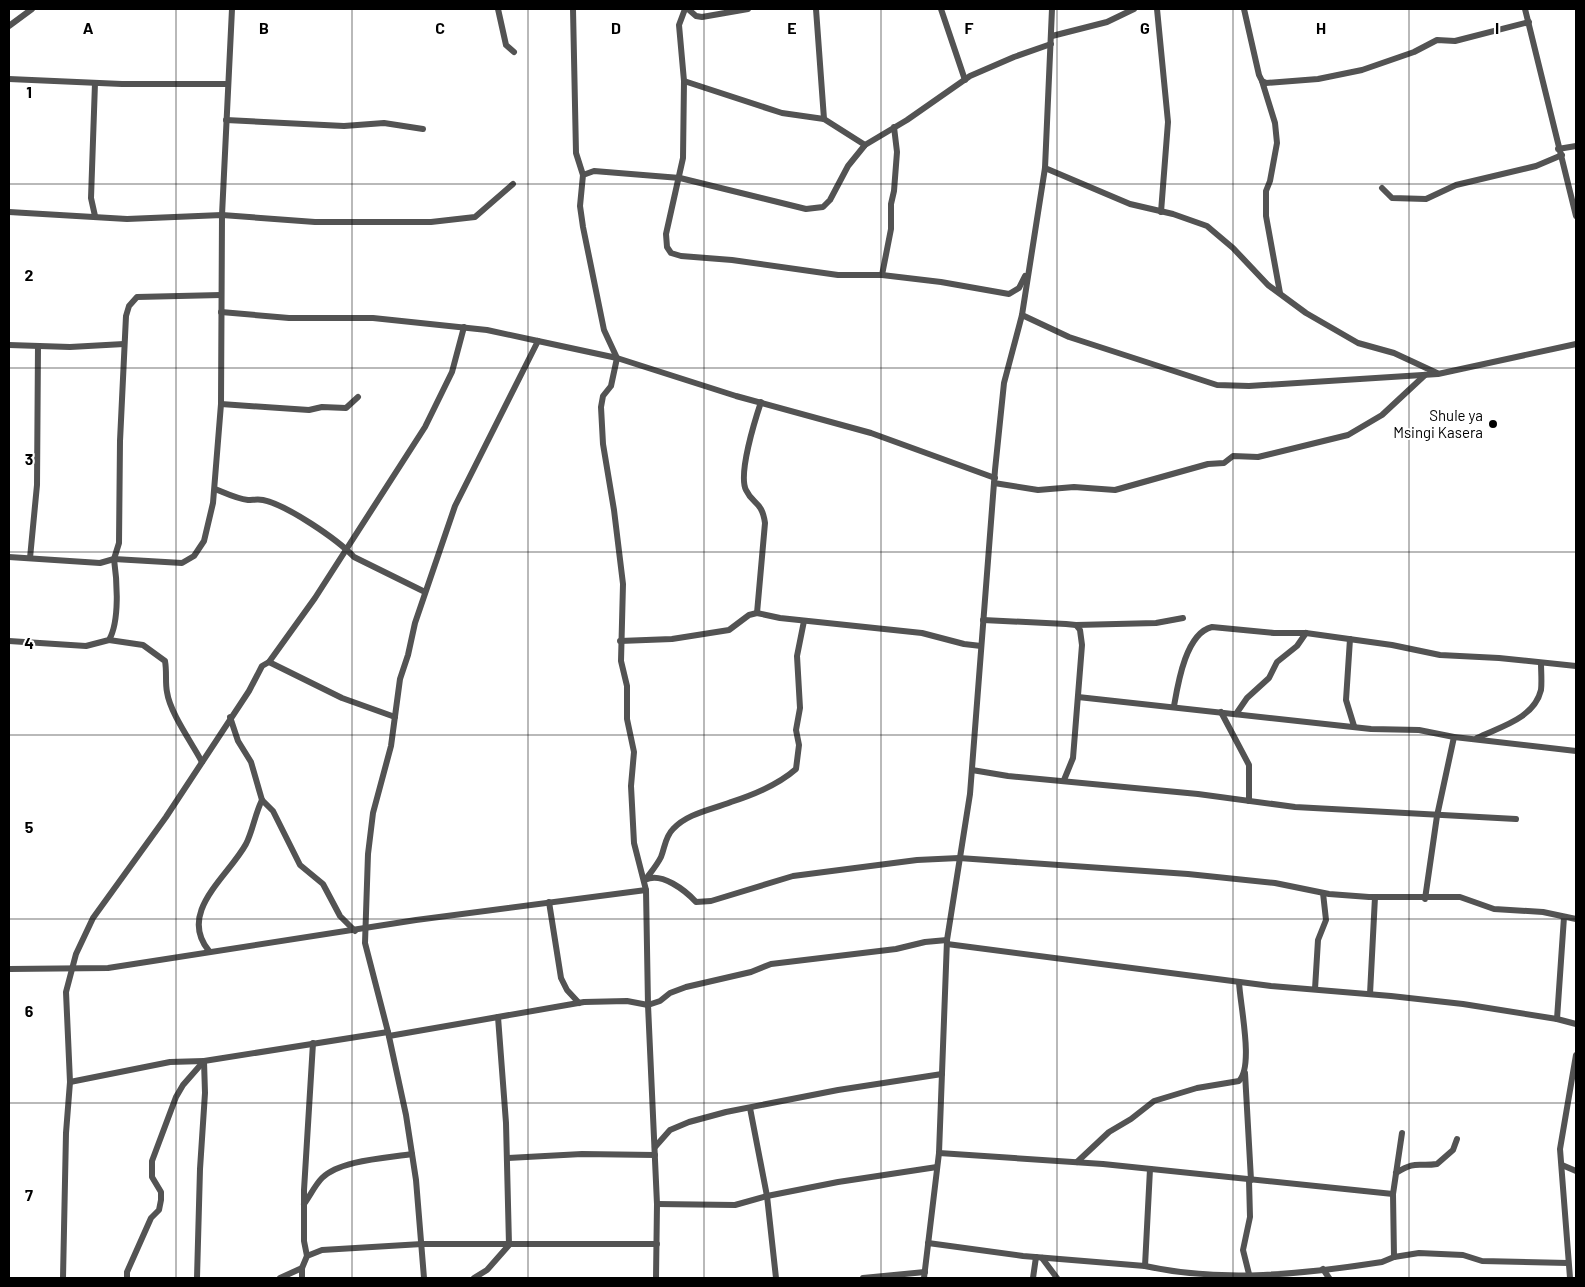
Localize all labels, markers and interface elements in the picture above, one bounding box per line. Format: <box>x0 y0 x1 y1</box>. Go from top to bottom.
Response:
text: A <box>83 18 94 37</box>
text: B <box>259 18 269 37</box>
text: C <box>435 18 445 37</box>
text: D <box>611 18 621 37</box>
text: E <box>787 18 797 37</box>
text: F <box>965 18 974 37</box>
text: G <box>1140 18 1150 37</box>
text: H <box>1316 18 1326 37</box>
text: I <box>1495 18 1499 37</box>
text: 1 <box>26 82 32 101</box>
text: 2 <box>25 265 34 284</box>
place label: Shule ya Msingi Kasera <box>1393 406 1483 441</box>
marker: Shule ya Msingi Kasera <box>1487 418 1499 430</box>
text: 3 <box>25 449 33 468</box>
text: 4 <box>24 633 34 652</box>
text: 5 <box>25 817 34 836</box>
text: 6 <box>25 1001 34 1020</box>
text: 7 <box>25 1185 33 1204</box>

